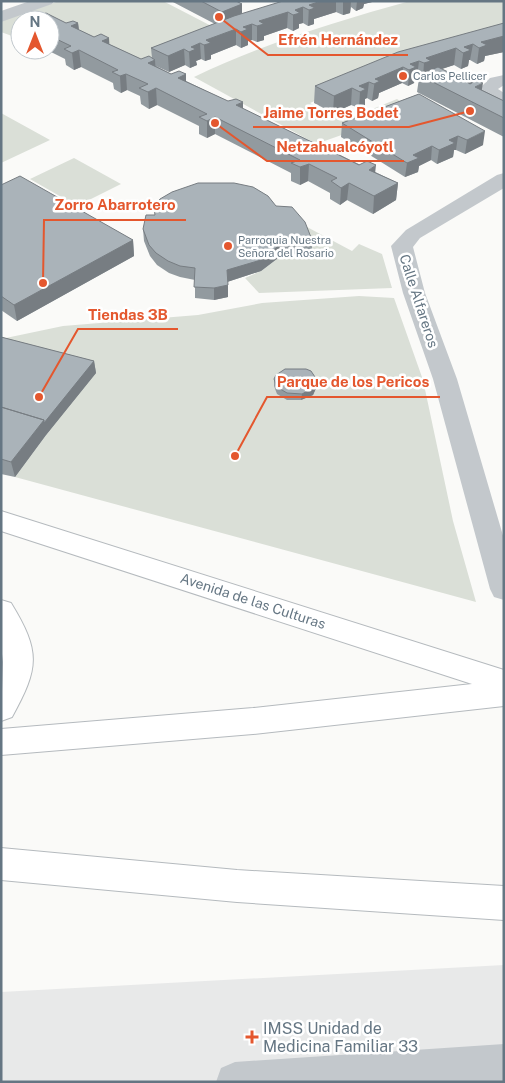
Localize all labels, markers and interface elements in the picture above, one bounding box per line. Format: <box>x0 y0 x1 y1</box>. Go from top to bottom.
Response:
north arrow <box>10 10 60 60</box>
text: N <box>30 14 40 30</box>
callout: Efrén Hernández <box>268 25 408 55</box>
text: Efrén Hernández <box>278 31 398 48</box>
marker: Carlos Pellicer <box>397 70 409 82</box>
place label: Carlos Pellicer <box>413 70 487 82</box>
callout: Jaime Torres Bodet <box>253 97 409 127</box>
text: Jaime Torres Bodet <box>263 104 399 121</box>
callout: Netzahualcóyotl <box>267 131 404 161</box>
text: Netzahualcóyotl <box>276 138 394 155</box>
callout: Zorro Abarrotero <box>44 190 186 220</box>
text: Zorro Abarrotero <box>54 196 176 213</box>
place label: Parroquia Nuestra Señora del Rosario <box>238 234 334 259</box>
marker: Parroquia Nuestra Señora del Rosario <box>222 240 234 252</box>
street label: Calle Alfareros <box>396 252 442 350</box>
callout: Tiendas 3B <box>78 299 178 329</box>
text: Tiendas 3B <box>88 306 168 323</box>
callout: Parque de los Pericos <box>267 367 440 397</box>
text: Parque de los Pericos <box>277 373 429 390</box>
street label: Avenida de las Culturas <box>178 570 328 632</box>
place label: IMSS Unidad de Medicina Familiar 33 <box>263 1019 418 1056</box>
marker: IMSS Unidad de Medicina Familiar 33 <box>245 1030 259 1044</box>

